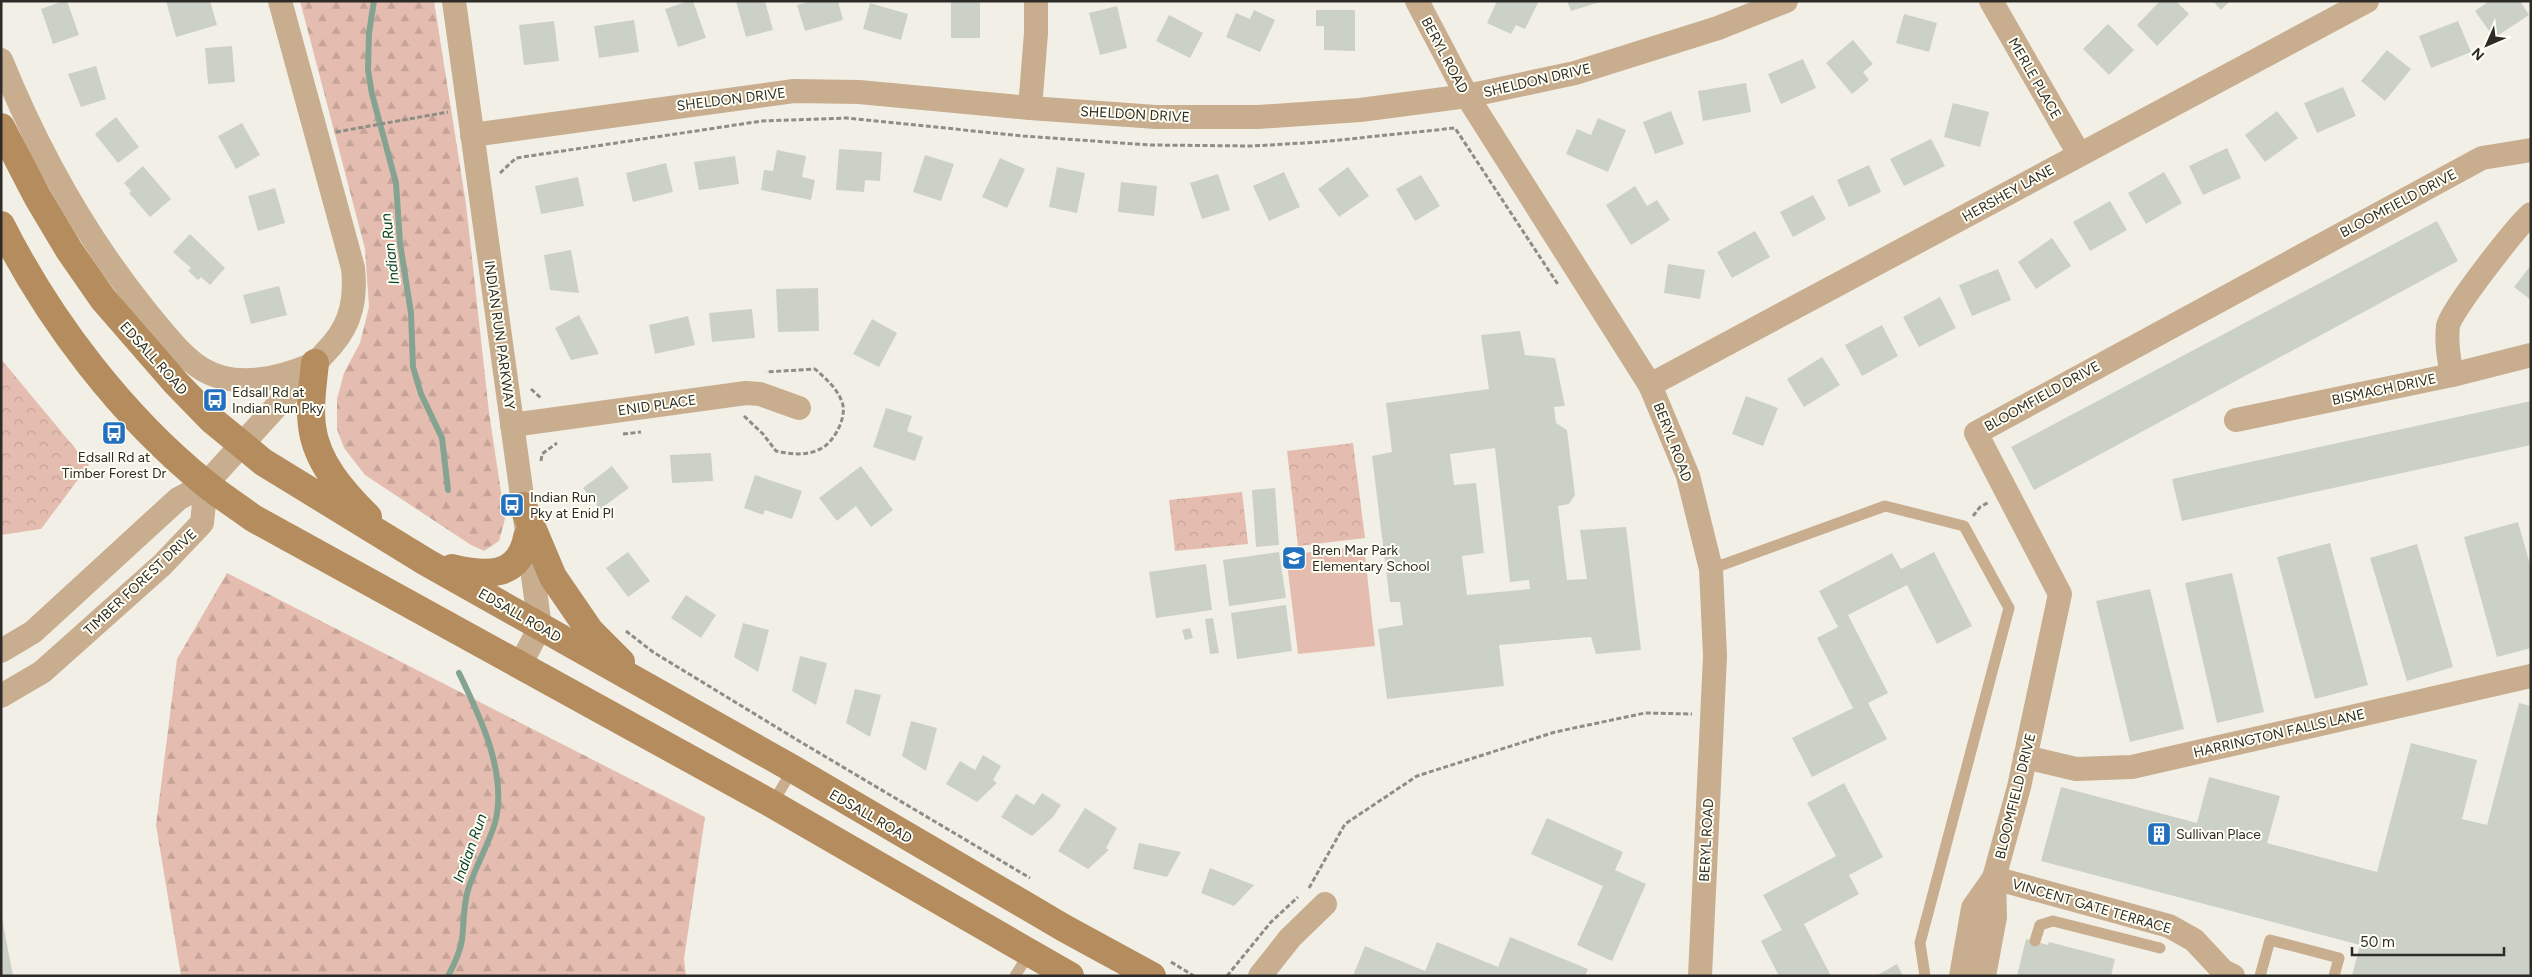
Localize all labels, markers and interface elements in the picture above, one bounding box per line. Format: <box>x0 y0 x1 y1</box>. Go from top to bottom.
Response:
street label: BERYL ROAD <box>1417 14 1472 96</box>
north arrow <box>2462 20 2512 70</box>
street label: MERLE PLACE <box>2004 35 2065 122</box>
text: N <box>2468 44 2488 64</box>
street label: SHELDON DRIVE <box>1482 60 1592 101</box>
street label: SHELDON DRIVE <box>676 84 787 115</box>
street label: SHELDON DRIVE <box>1080 103 1190 126</box>
street label: HERSHEY LANE <box>1959 161 2057 226</box>
street label: BLOOMFIELD DRIVE <box>2337 166 2459 241</box>
water label: Indian Run <box>377 212 403 286</box>
street label: INDIAN RUN PARKWAY <box>481 259 518 411</box>
street label: EDSALL ROAD <box>116 318 191 398</box>
street label: BLOOMFIELD DRIVE <box>1982 358 2103 435</box>
street label: BISMACH DRIVE <box>2330 370 2438 409</box>
place label: Edsall Rd at Indian Run Pky <box>232 384 324 417</box>
bus stop icon: Edsall Rd at Indian Run Pky <box>202 387 228 413</box>
street label: ENID PLACE <box>617 392 697 419</box>
street label: BERYL ROAD <box>1650 400 1695 484</box>
bus stop icon: Edsall Rd at Timber Forest Dr <box>101 420 127 446</box>
place label: Edsall Rd at Timber Forest Dr <box>62 449 167 482</box>
place label: Indian Run Pky at Enid Pl <box>530 489 614 522</box>
bus stop icon: Indian Run Pky at Enid Pl <box>499 492 525 518</box>
street label: TIMBER FOREST DRIVE <box>80 526 200 639</box>
place label: Bren Mar Park Elementary School <box>1312 542 1430 575</box>
school or university icon: Bren Mar Park Elementary School <box>1281 545 1307 571</box>
street label: EDSALL ROAD <box>475 585 564 646</box>
street label: HARRINGTON FALLS LANE <box>2192 705 2366 761</box>
street label: BLOOMFIELD DRIVE <box>1992 731 2039 861</box>
street label: EDSALL ROAD <box>826 786 915 847</box>
street label: BERYL ROAD <box>1696 798 1717 882</box>
water label: Indian Run <box>449 811 491 885</box>
building icon: Sullivan Place <box>2146 821 2172 847</box>
place label: Sullivan Place <box>2176 826 2261 843</box>
street label: VINCENT GATE TERRACE <box>2010 876 2174 937</box>
scale bar <box>2352 924 2504 956</box>
text: 50 m <box>2360 933 2395 951</box>

